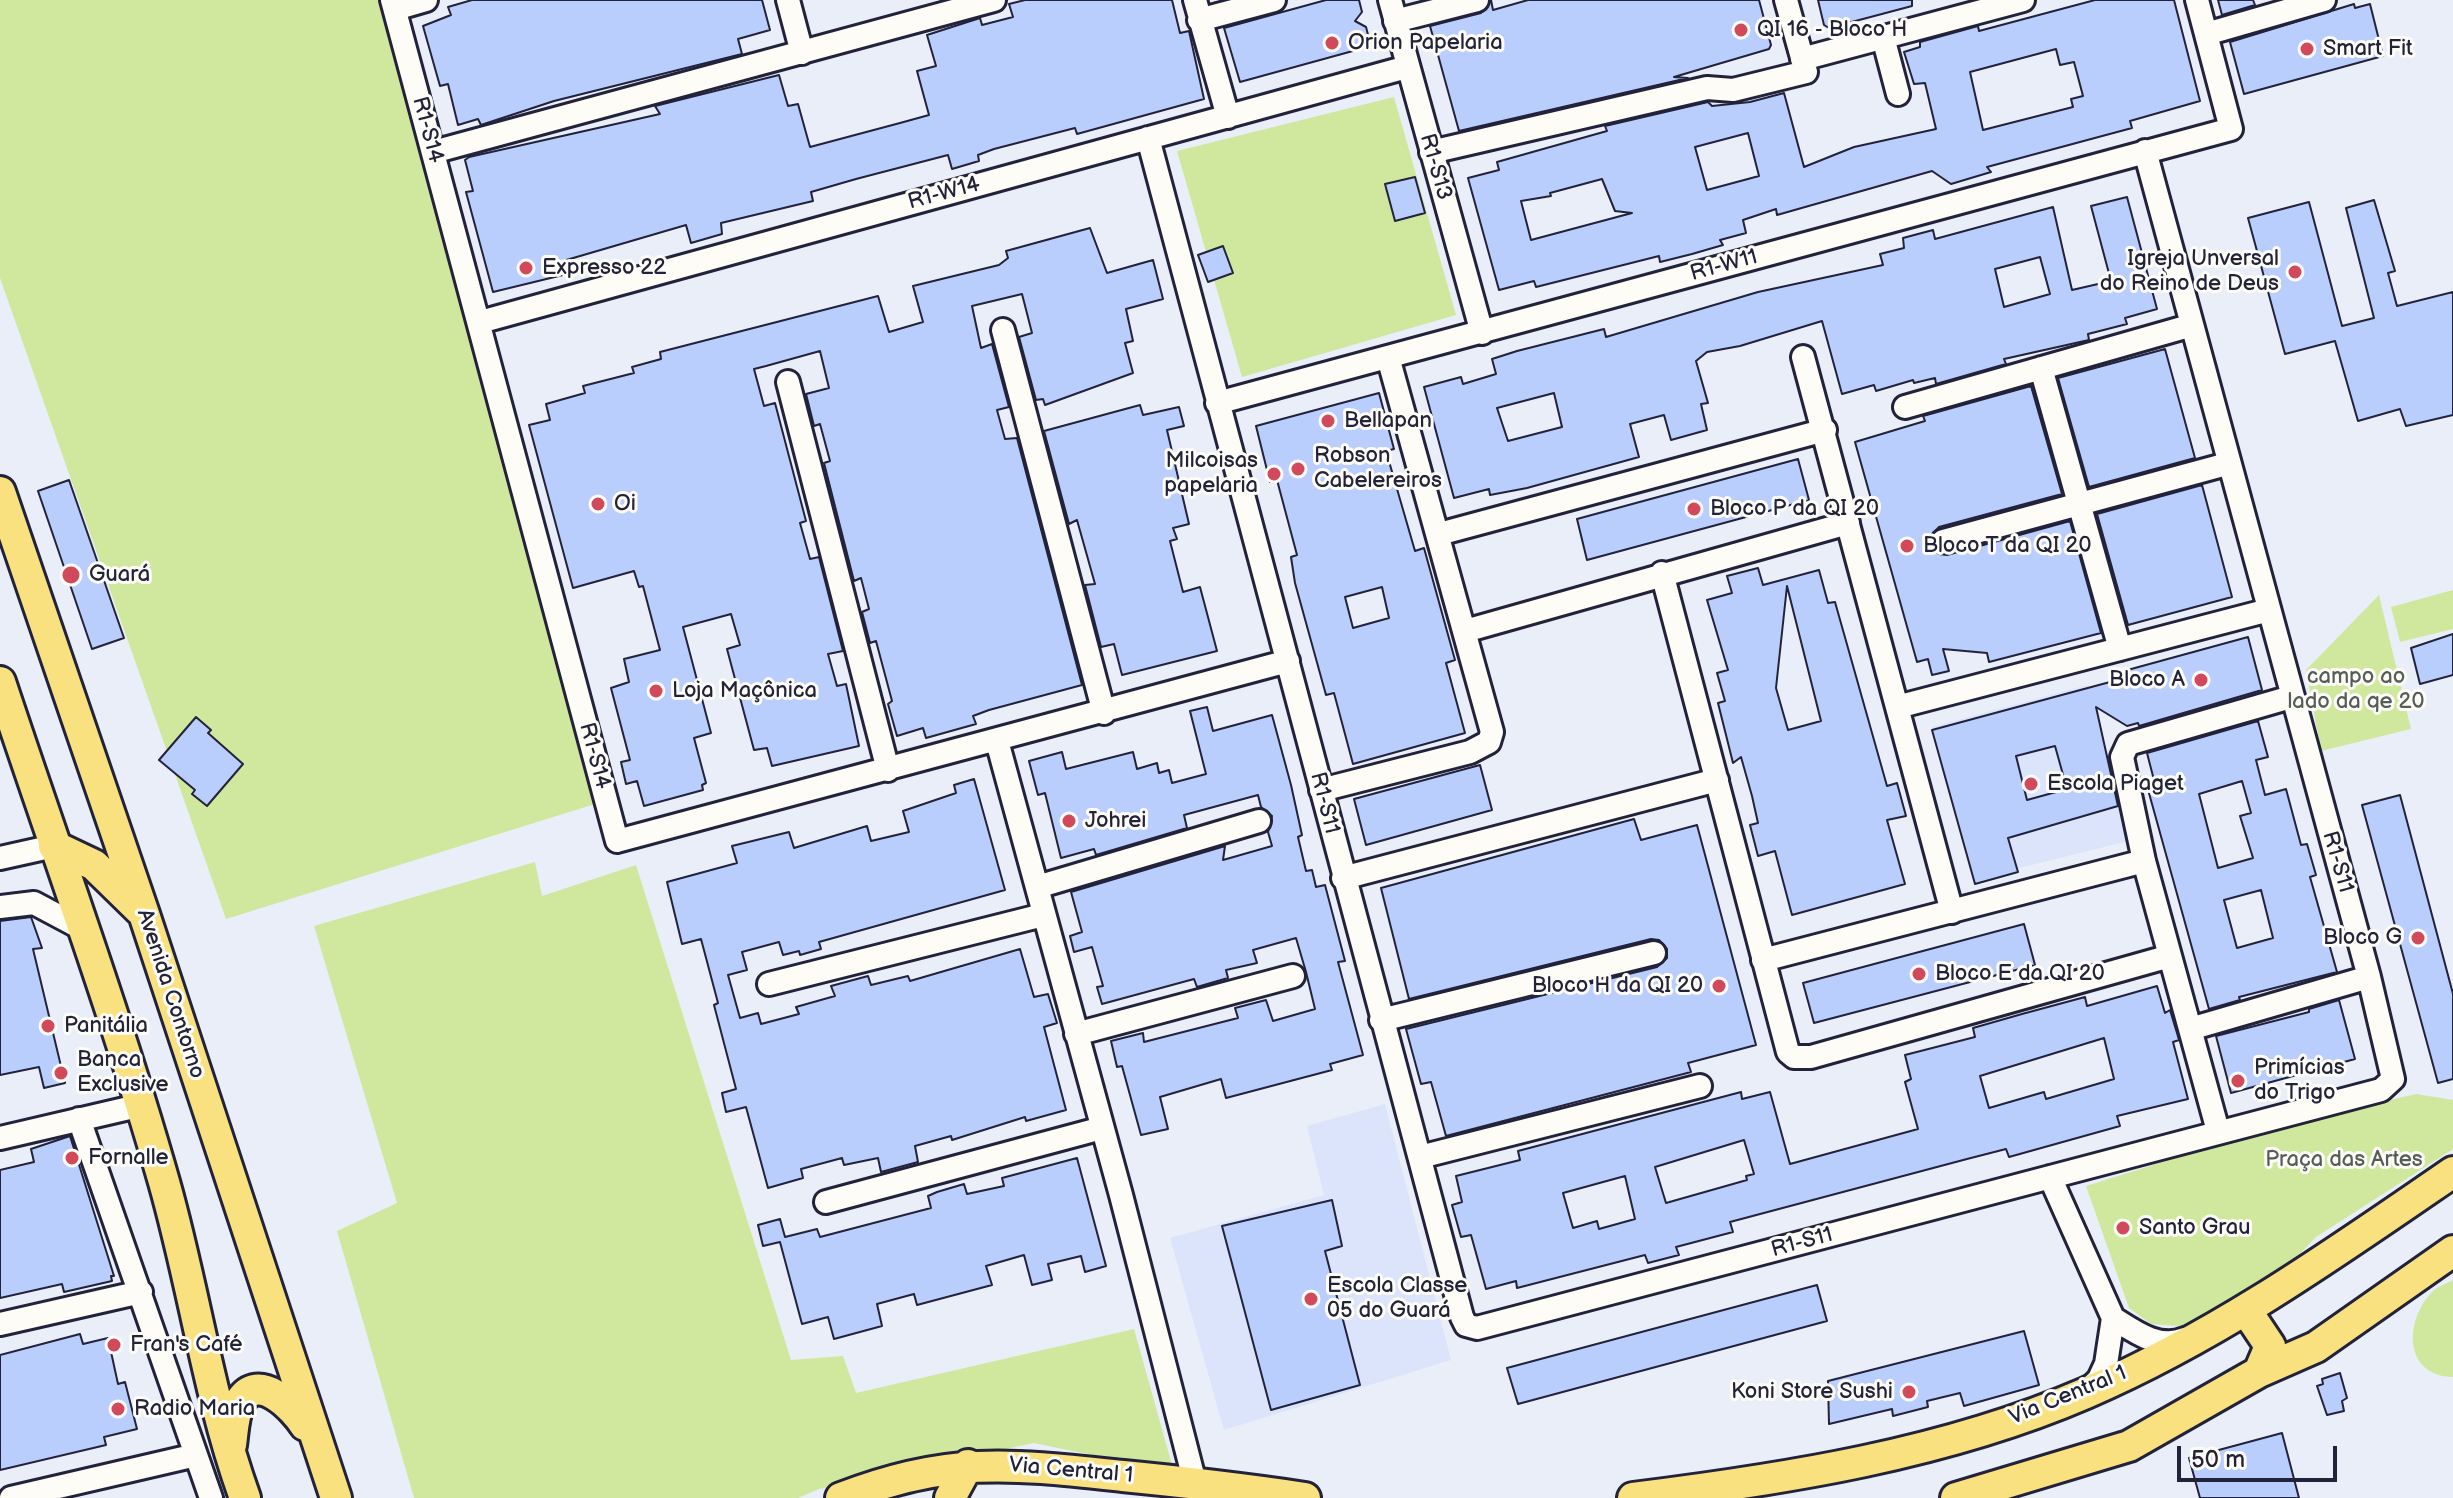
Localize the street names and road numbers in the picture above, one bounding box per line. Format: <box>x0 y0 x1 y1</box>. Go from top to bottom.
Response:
street label: R1-S14 <box>406 94 448 166</box>
street label: R1-S13 <box>1413 131 1457 203</box>
street label: R1-W14 <box>905 172 983 216</box>
street label: R1-W11 <box>1687 244 1761 288</box>
street label: R1-S14 <box>573 720 615 792</box>
street label: R1-S11 <box>1304 769 1344 837</box>
street label: R1-S11 <box>2316 828 2358 896</box>
street label: Avenida Contorno <box>130 906 210 1082</box>
street label: R1-S11 <box>1768 1222 1836 1264</box>
street label: Via Central 1 <box>2005 1360 2131 1432</box>
street label: Via Central 1 <box>1008 1452 1134 1490</box>

